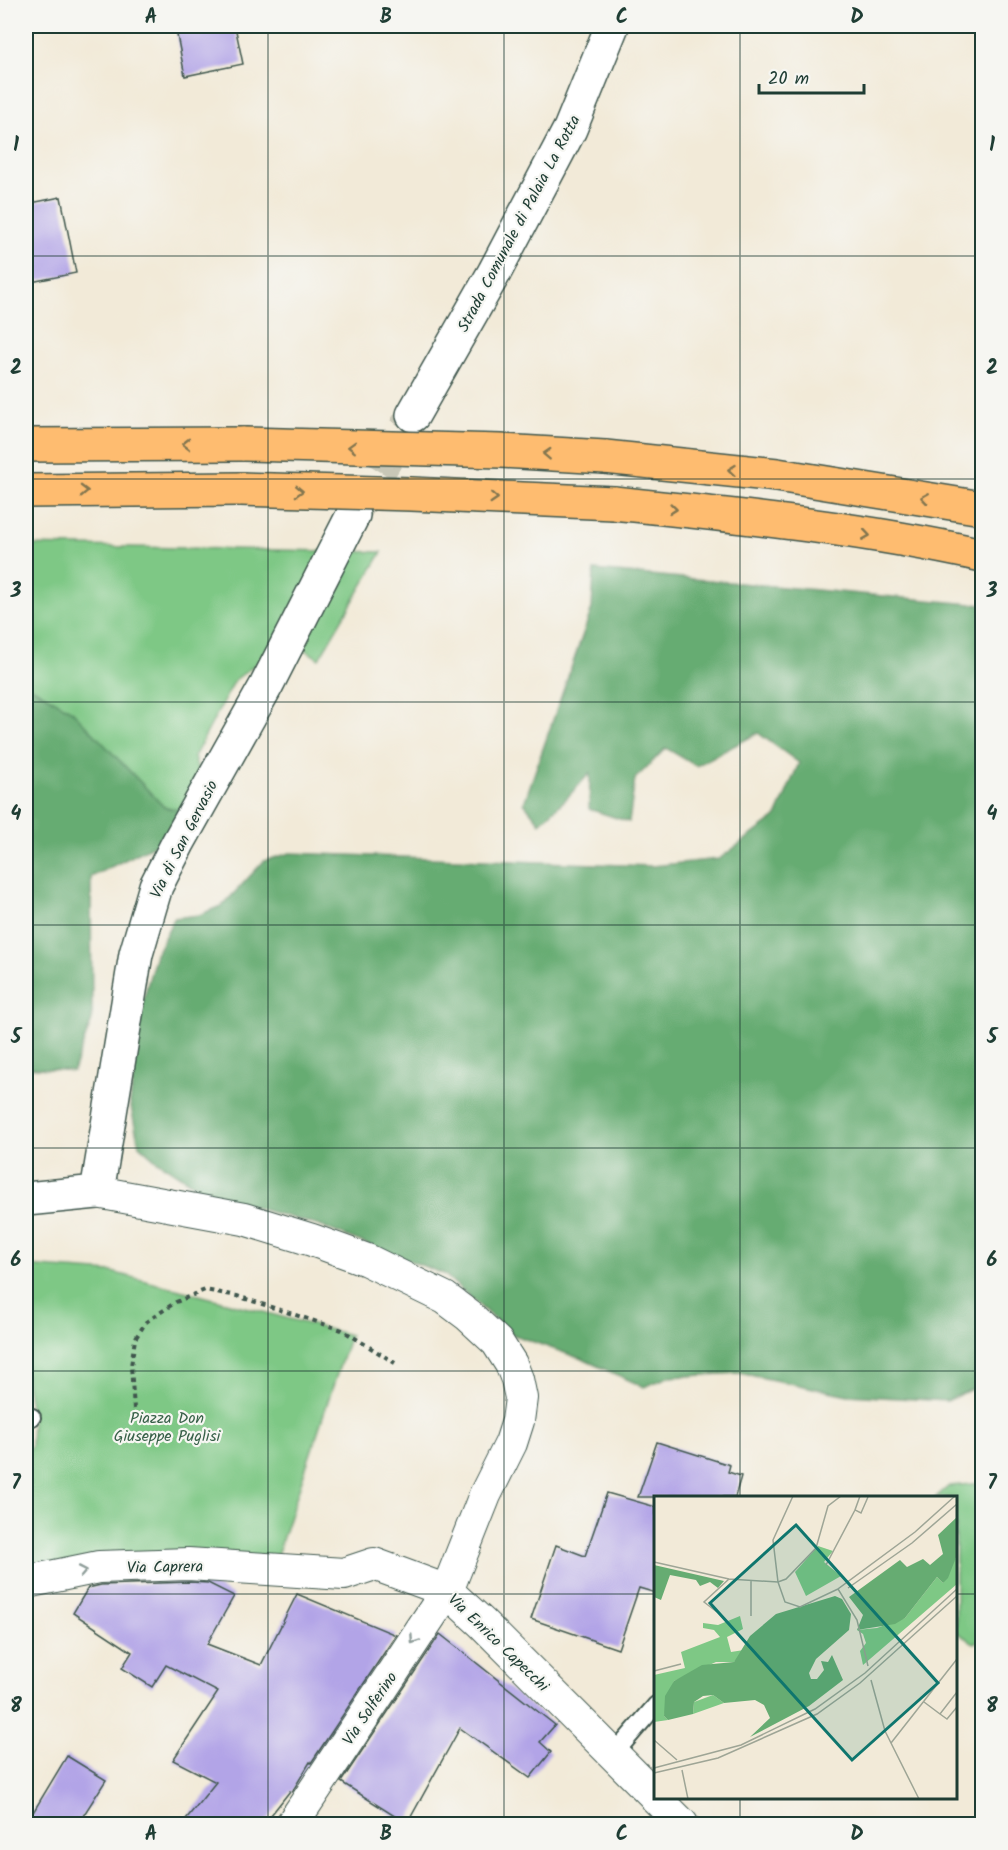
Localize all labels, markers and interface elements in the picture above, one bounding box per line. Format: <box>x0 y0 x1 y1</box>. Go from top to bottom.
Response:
text: A <box>145 2 157 34</box>
text: B <box>380 2 392 34</box>
text: C <box>616 2 628 34</box>
text: D <box>850 2 864 34</box>
scale bar <box>759 57 864 95</box>
text: 20 m <box>768 65 809 94</box>
street label: Strada Comunale di Palaia La Rotta <box>451 111 587 337</box>
text: 1 <box>13 130 19 162</box>
text: 1 <box>989 130 995 162</box>
text: 2 <box>10 353 22 385</box>
text: 2 <box>986 353 998 385</box>
one-way arrow <box>181 438 190 450</box>
one-way arrow <box>348 441 357 453</box>
one-way arrow <box>543 448 552 461</box>
one-way arrow <box>727 464 737 477</box>
one-way arrow <box>79 484 88 497</box>
one-way arrow <box>295 484 304 497</box>
one-way arrow <box>490 491 499 504</box>
one-way arrow <box>920 492 930 505</box>
one-way arrow <box>668 503 677 515</box>
one-way arrow <box>861 528 871 540</box>
text: 3 <box>10 576 22 608</box>
text: 3 <box>986 576 998 608</box>
street label: Via di San Gervasio <box>144 776 225 903</box>
text: 4 <box>11 799 22 831</box>
text: 4 <box>987 799 998 831</box>
text: 5 <box>10 1022 23 1054</box>
text: 5 <box>986 1022 999 1054</box>
text: 6 <box>11 1245 22 1277</box>
text: 6 <box>987 1245 998 1277</box>
park label: Piazza Don Giuseppe Puglisi <box>114 1406 221 1449</box>
text: 7 <box>11 1468 21 1500</box>
text: 7 <box>987 1468 997 1500</box>
inset map <box>654 1496 957 1799</box>
street label: Via Caprera <box>127 1554 203 1581</box>
one-way arrow <box>78 1565 88 1578</box>
street label: Via Enrico Capecchi <box>442 1588 555 1699</box>
one-way arrow <box>410 1634 422 1644</box>
street label: Via Solferino <box>336 1667 404 1751</box>
text: 8 <box>10 1691 22 1723</box>
text: 8 <box>986 1691 998 1723</box>
text: A <box>145 1819 157 1850</box>
text: B <box>380 1819 392 1850</box>
text: C <box>616 1819 628 1850</box>
text: D <box>850 1819 864 1850</box>

